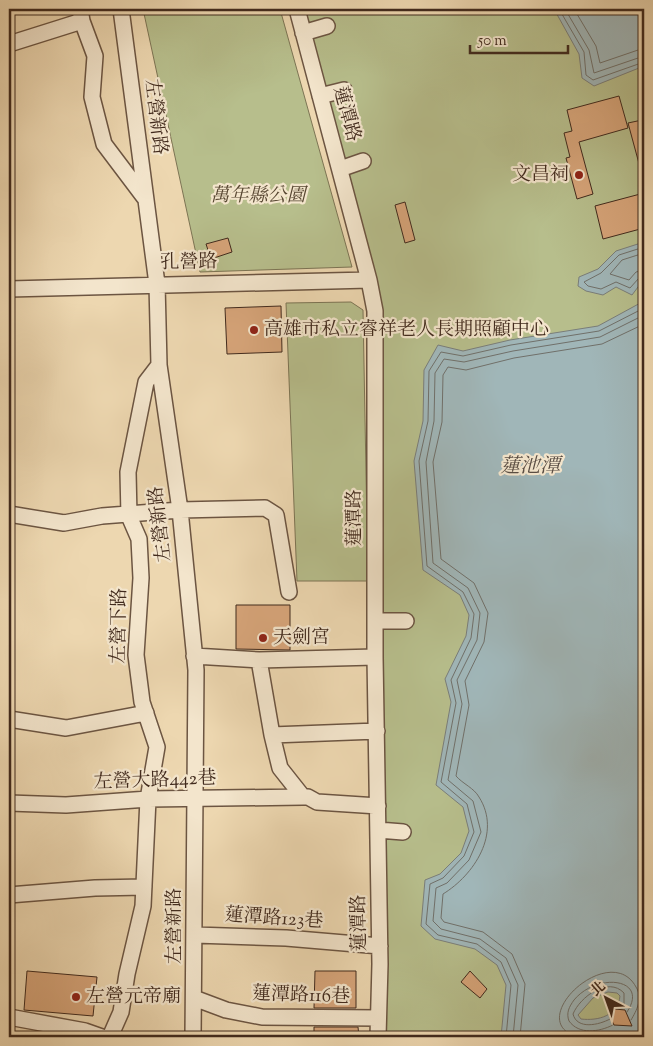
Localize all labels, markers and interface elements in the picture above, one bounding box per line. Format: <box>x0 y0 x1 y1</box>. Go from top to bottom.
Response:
scale bar <box>470 22 568 54</box>
text: 50 m <box>477 31 507 52</box>
street label: 左營新路 <box>137 78 173 156</box>
street label: 蓮潭路 <box>326 83 366 145</box>
place label: 文昌祠 <box>512 162 569 189</box>
marker: 文昌祠 <box>573 169 585 181</box>
park label: 萬年縣公園 <box>210 183 308 210</box>
street label: 孔營路 <box>160 249 218 277</box>
place label: 高雄市私立睿祥老人長期照顧中心 <box>264 317 549 344</box>
marker: 高雄市私立睿祥老人長期照顧中心 <box>248 324 260 336</box>
water label: 蓮池潭 <box>500 453 563 482</box>
street label: 左營新路 <box>143 485 179 563</box>
street label: 蓮潭路 <box>342 489 369 547</box>
street label: 左營下路 <box>106 588 134 664</box>
place label: 天劍宮 <box>273 625 330 652</box>
marker: 天劍宮 <box>257 632 269 644</box>
street label: 左營大路442巷 <box>93 765 217 797</box>
street label: 左營新路 <box>162 888 189 964</box>
street label: 蓮潭路 <box>346 894 374 952</box>
street label: 蓮潭路123巷 <box>224 902 324 936</box>
north arrow <box>580 974 630 1024</box>
text: 北 <box>587 978 611 1002</box>
street label: 蓮潭路116巷 <box>251 981 351 1011</box>
place label: 左營元帝廟 <box>86 984 181 1011</box>
marker: 左營元帝廟 <box>70 991 82 1003</box>

